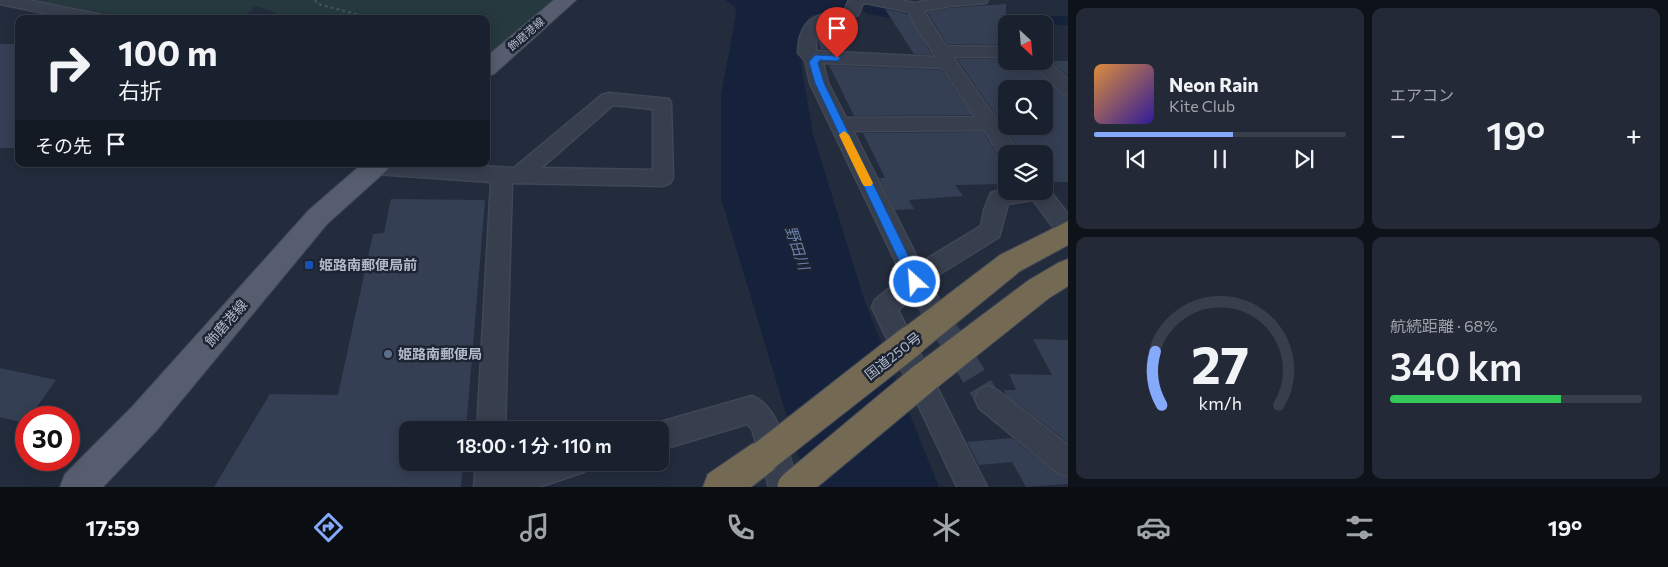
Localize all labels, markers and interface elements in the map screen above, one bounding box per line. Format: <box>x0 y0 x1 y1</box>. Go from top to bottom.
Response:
pin <box>816 7 858 58</box>
street label: 飾磨港線 <box>505 14 547 53</box>
icon: arrive <box>823 14 851 42</box>
north arrow <box>998 15 1052 70</box>
map controls <box>998 15 1053 200</box>
text: 100 m <box>118 30 218 73</box>
icon: right <box>35 35 100 100</box>
text: Neon Rain <box>1169 73 1259 96</box>
text: 右折 <box>118 77 162 104</box>
button: search <box>998 80 1053 135</box>
text: エアコン <box>1390 85 1454 104</box>
text: Kite Club <box>1169 96 1235 115</box>
text: 19° <box>1486 111 1545 158</box>
text: − <box>1390 117 1406 151</box>
text: + <box>1626 117 1642 151</box>
icon: arrive <box>102 130 130 158</box>
text: その先 <box>35 134 92 157</box>
button: layers <box>998 145 1053 200</box>
icon: previous <box>1122 145 1150 173</box>
icon: pause <box>1206 145 1234 173</box>
icon: next <box>1290 145 1318 173</box>
water label: 野田川 <box>782 223 814 274</box>
position arrow <box>888 255 940 307</box>
place label: 姫路南郵便局前 <box>319 256 417 273</box>
marker: 姫路南郵便局前 <box>303 259 315 271</box>
street label: 飾磨港線 <box>201 296 250 349</box>
text: 航続距離 · 68% <box>1390 316 1497 335</box>
street label: 国道250号 <box>861 328 924 383</box>
text: 27 <box>1191 331 1249 395</box>
text: 340 km <box>1390 342 1522 389</box>
place label: 姫路南郵便局 <box>398 345 482 362</box>
marker: 姫路南郵便局 <box>382 348 394 360</box>
text: km/h <box>1198 392 1242 414</box>
speed limit sign: 30 <box>15 406 80 471</box>
text: 18:00 · 1 分 · 110 m <box>457 434 612 457</box>
icon: directions <box>311 510 346 545</box>
icon: music <box>517 510 552 545</box>
icon: phone <box>723 510 758 545</box>
icon: climate <box>929 510 964 545</box>
icon: car <box>1136 510 1171 545</box>
icon: filters <box>1342 510 1377 545</box>
text: 17:59 <box>86 514 140 541</box>
text: 19° <box>1548 514 1582 541</box>

